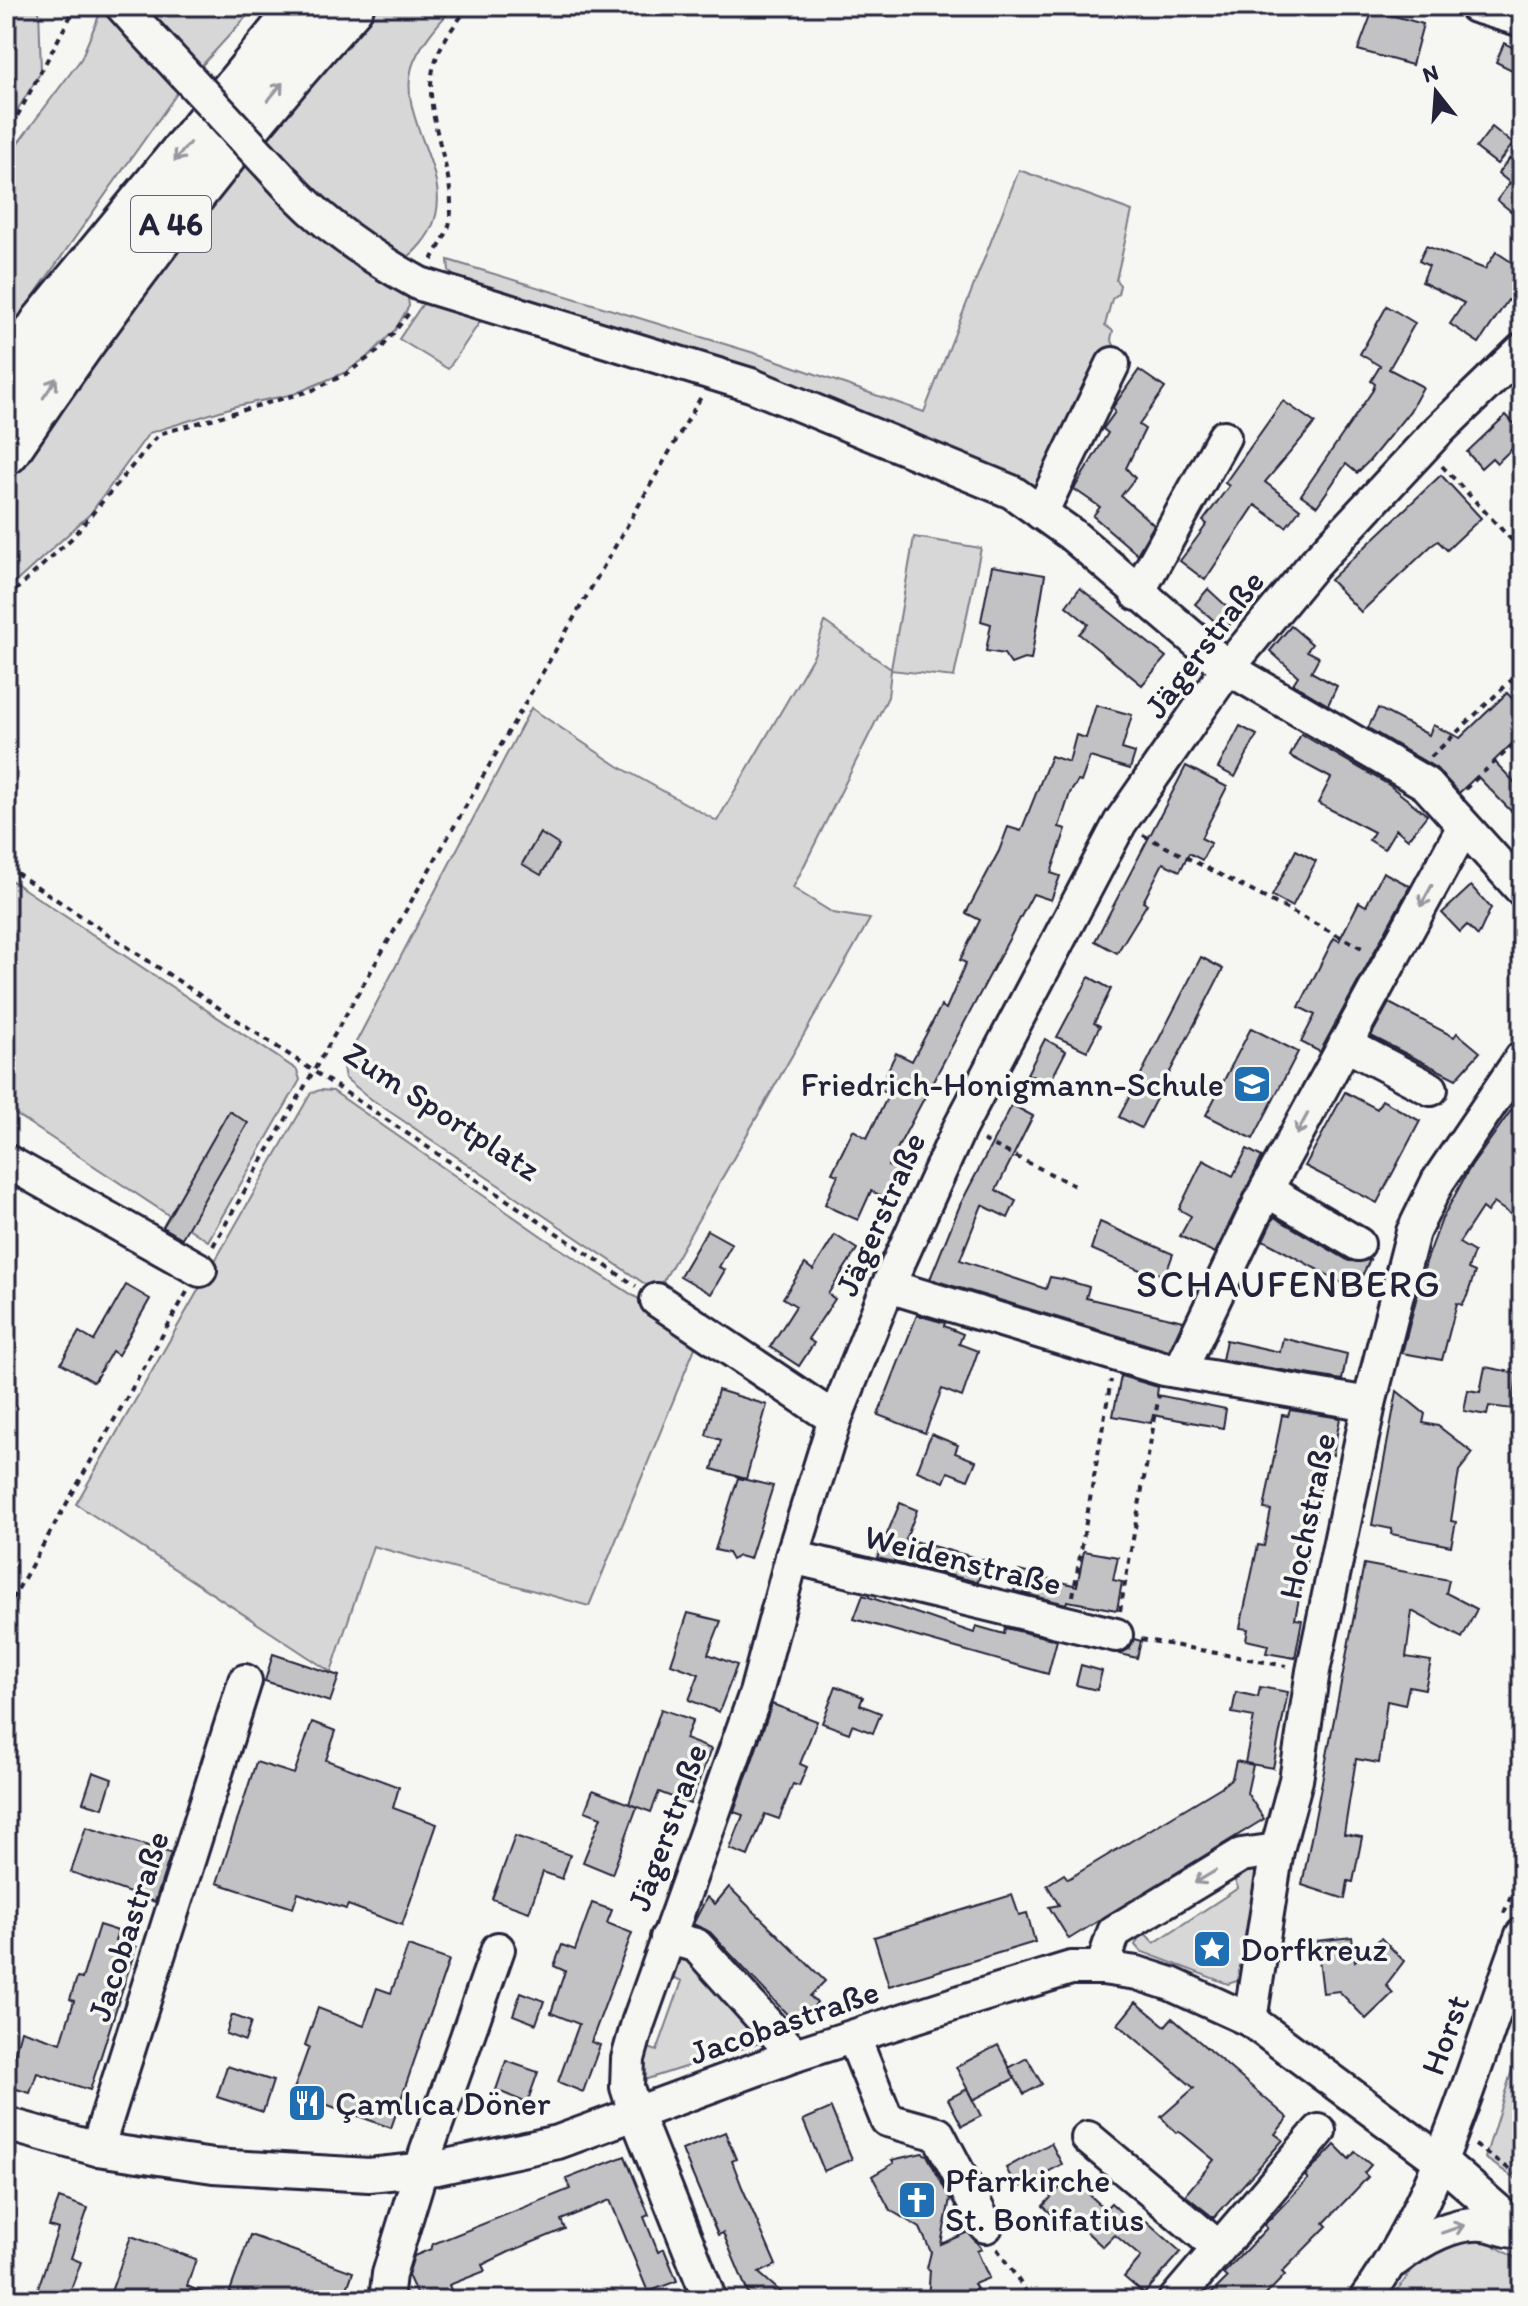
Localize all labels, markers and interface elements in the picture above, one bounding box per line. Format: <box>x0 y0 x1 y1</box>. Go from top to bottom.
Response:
north arrow <box>1396 52 1476 132</box>
text: N <box>1419 58 1441 88</box>
one-way arrow <box>266 82 284 103</box>
one-way arrow <box>173 141 191 162</box>
road number: A 46 <box>131 196 211 252</box>
one-way arrow <box>41 377 58 399</box>
street label: Jägerstraße <box>1135 562 1273 726</box>
one-way arrow <box>1418 884 1434 907</box>
street label: Zum Sportplatz <box>336 1032 548 1190</box>
school or university icon: Friedrich-Honigmann-Schule <box>1231 1063 1273 1105</box>
place label: Friedrich-Honigmann-Schule <box>800 1064 1224 1105</box>
one-way arrow <box>1293 1112 1309 1136</box>
street label: Jägerstraße <box>826 1126 934 1302</box>
district label: SCHAUFENBERG <box>1136 1261 1442 1307</box>
street label: Hochstraße <box>1269 1429 1345 1603</box>
street label: Weidenstraße <box>860 1516 1066 1604</box>
street label: Jägerstraße <box>618 1738 716 1916</box>
street label: Jacobastraße <box>78 1826 178 2026</box>
one-way arrow <box>1194 1869 1217 1885</box>
place icon: Dorfkreuz <box>1191 1928 1233 1970</box>
place label: Dorfkreuz <box>1240 1929 1388 1970</box>
street label: Jacobastraße <box>684 1970 884 2074</box>
street label: Horst <box>1412 1989 1478 2081</box>
restaurant icon: Çamlıca Döner <box>286 2082 328 2124</box>
place label: Çamlıca Döner <box>335 2083 551 2124</box>
place label: Pfarrkirche St. Bonifatius <box>945 2160 1144 2240</box>
church icon: Pfarrkirche St. Bonifatius <box>896 2179 938 2221</box>
one-way arrow <box>1440 2221 1465 2236</box>

